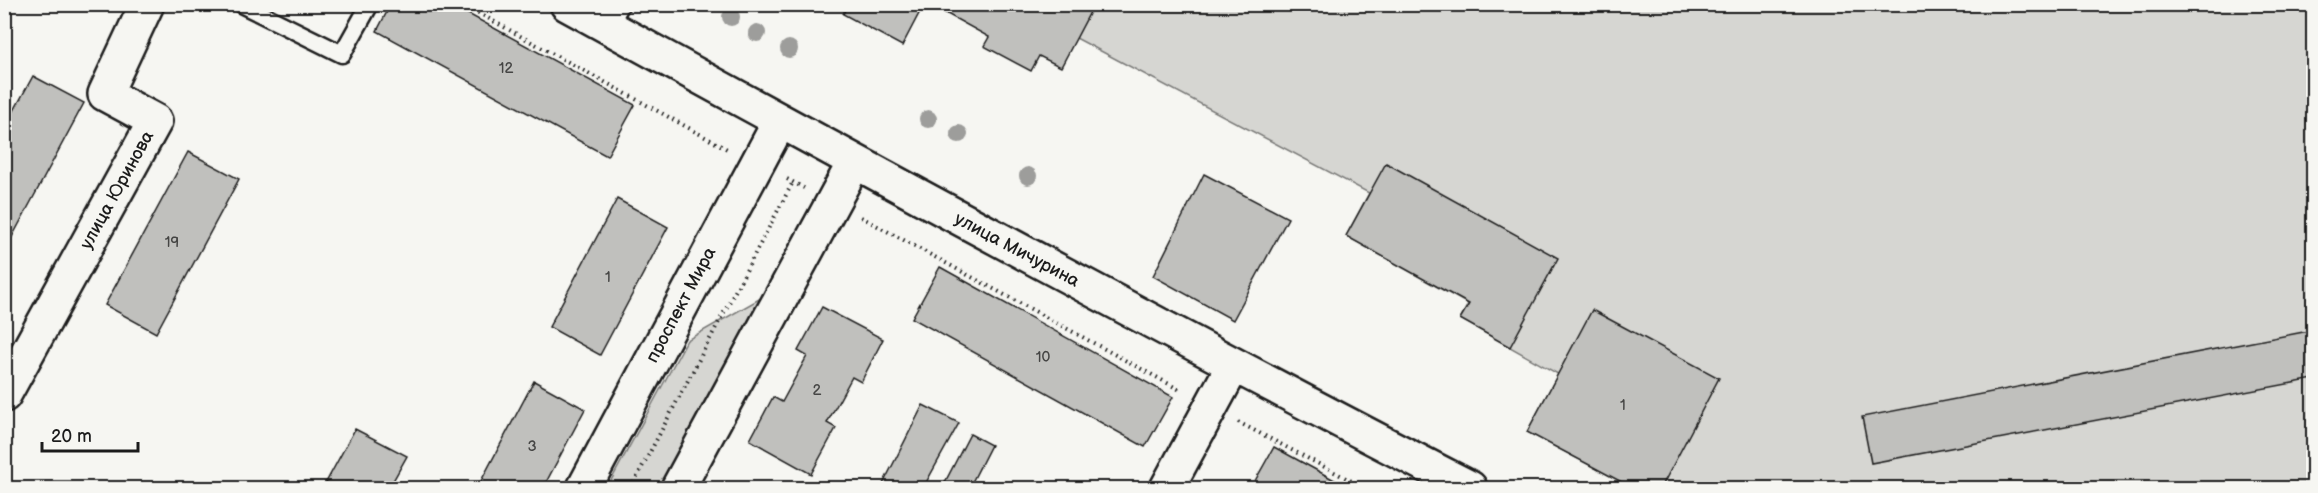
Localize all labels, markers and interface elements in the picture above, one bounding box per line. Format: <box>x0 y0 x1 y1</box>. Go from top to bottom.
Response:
house number: 12 <box>499 59 513 78</box>
street label: улица Юринова <box>76 127 158 253</box>
street label: улица Мичурина <box>951 208 1083 292</box>
house number: 19 <box>165 233 179 252</box>
street label: проспект Мира <box>642 243 720 366</box>
house number: 1 <box>605 268 611 287</box>
house number: 10 <box>1036 348 1050 367</box>
house number: 2 <box>813 381 822 400</box>
house number: 1 <box>1620 396 1626 415</box>
scale bar <box>42 415 138 453</box>
text: 20 m <box>51 426 92 447</box>
house number: 3 <box>527 437 537 456</box>

